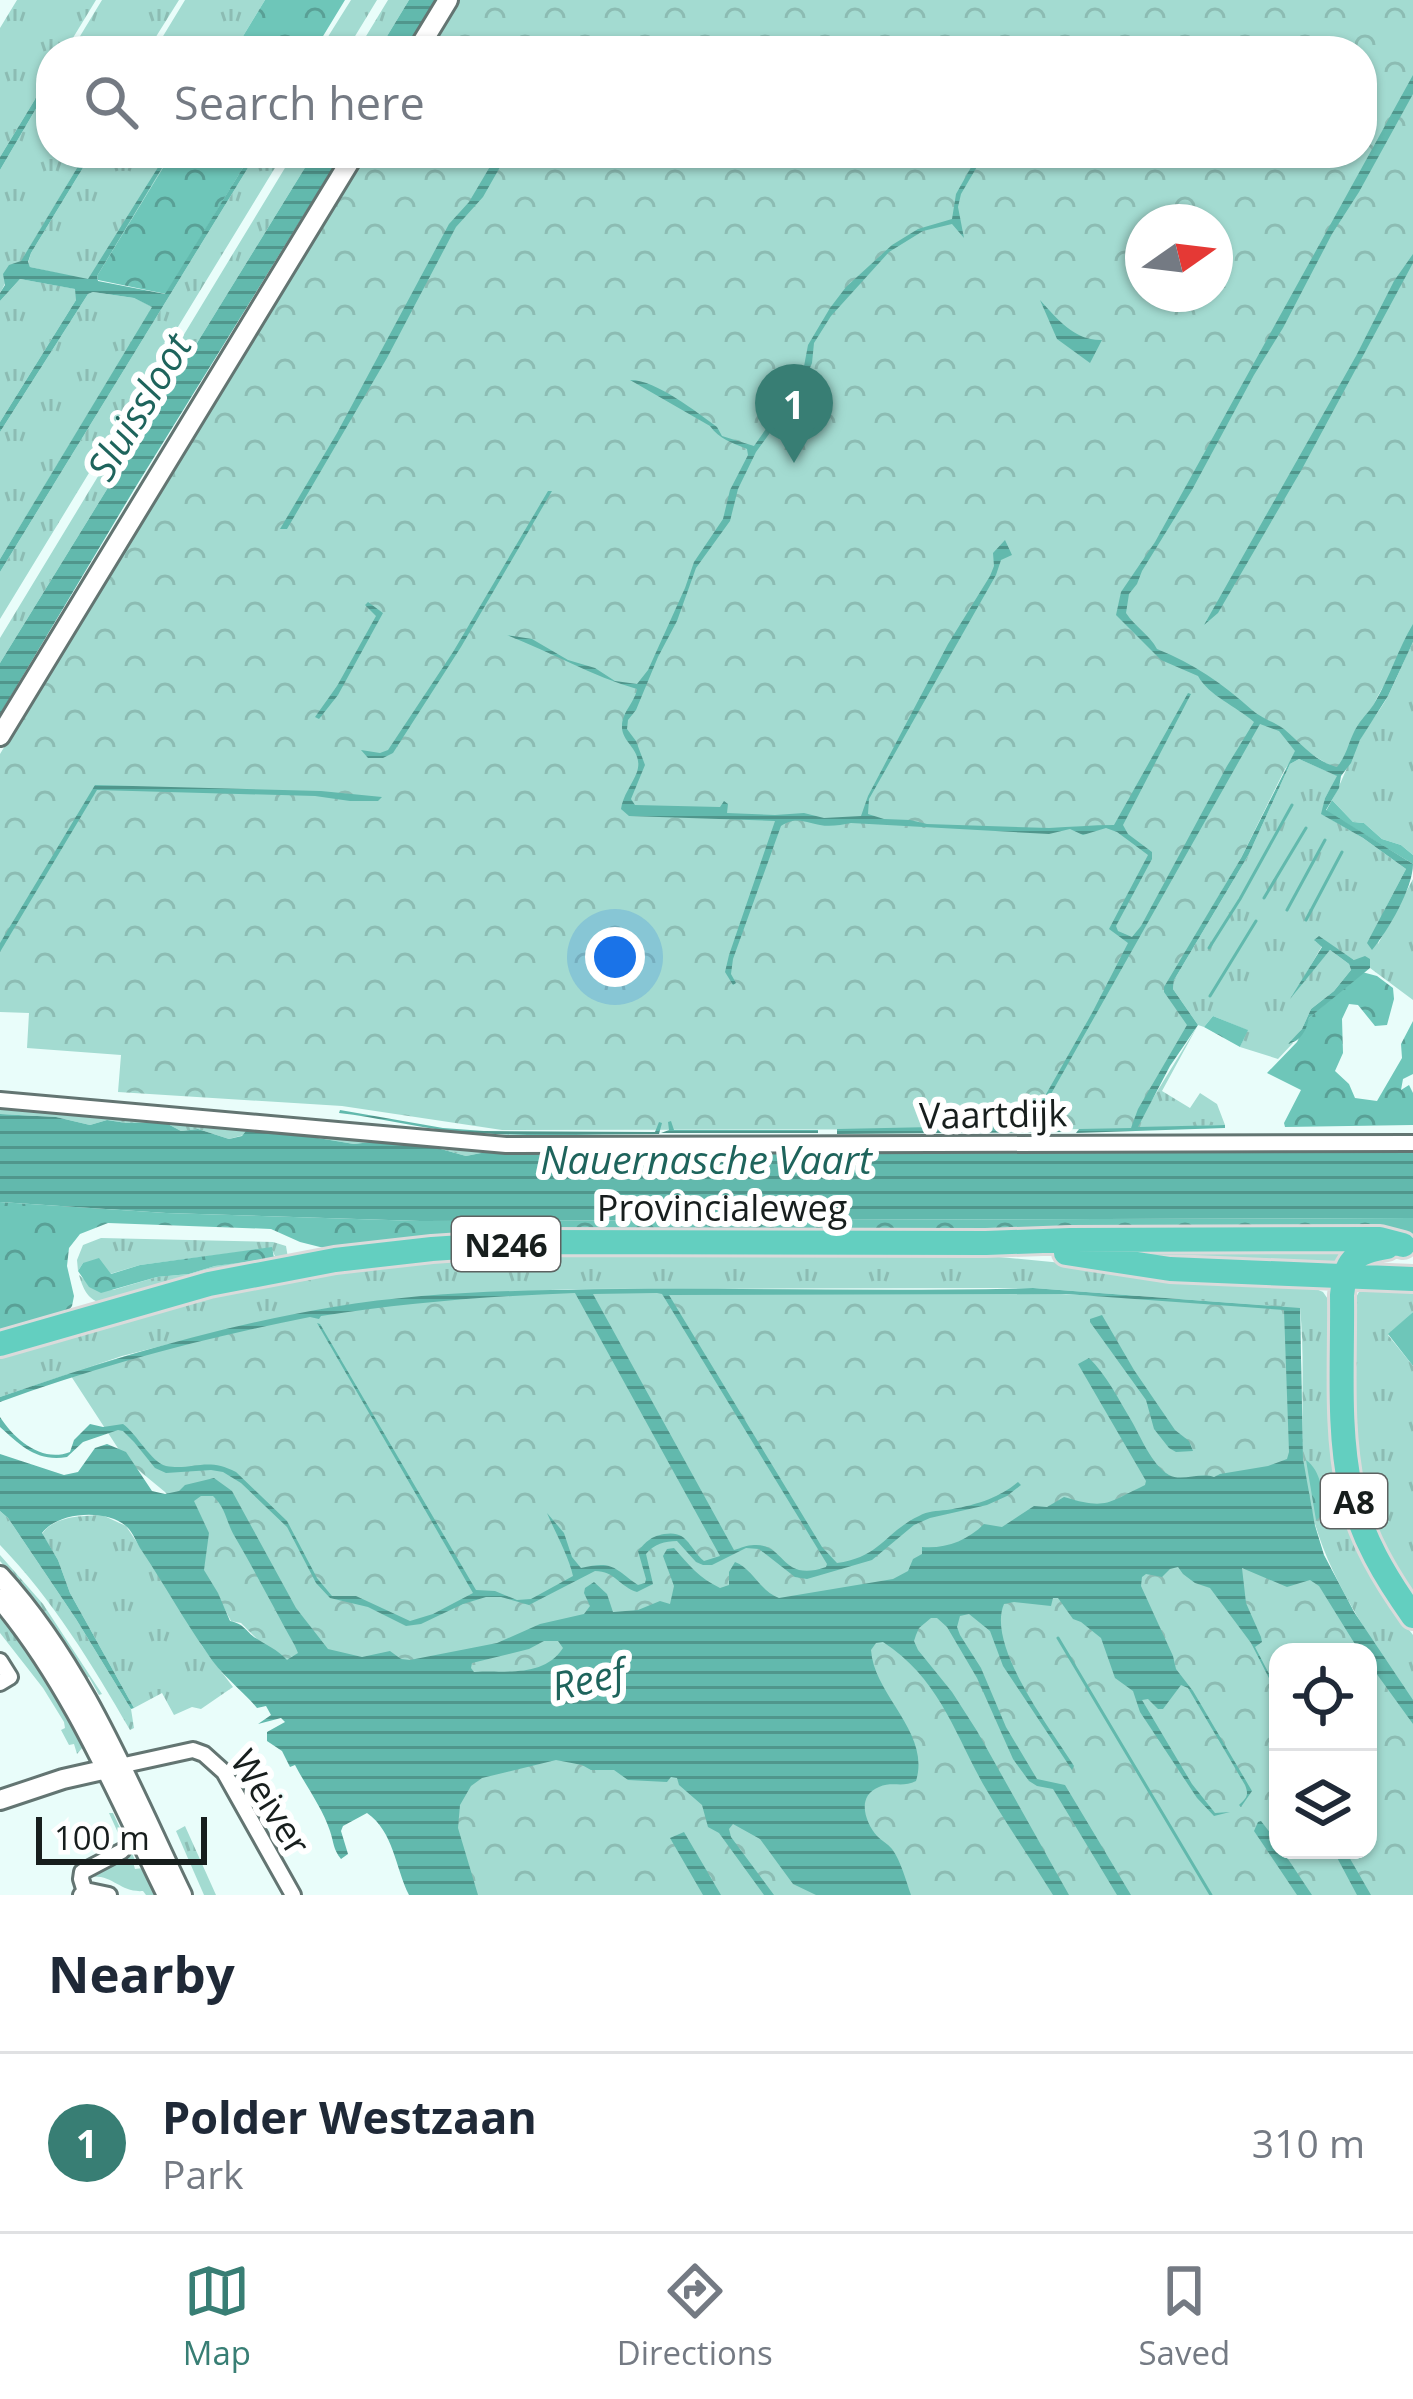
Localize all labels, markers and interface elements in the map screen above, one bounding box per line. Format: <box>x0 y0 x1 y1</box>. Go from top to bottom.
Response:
search box <box>36 36 1377 168</box>
icon: search <box>78 69 144 135</box>
text: Search here <box>174 72 425 133</box>
north arrow <box>1125 204 1233 312</box>
water label: Sluissloot <box>74 321 204 489</box>
pin: 1 <box>755 364 833 463</box>
your location <box>585 927 645 987</box>
street label: Vaartdijk <box>919 1088 1068 1140</box>
water label: Nauernasche Vaart <box>540 1132 874 1185</box>
street label: Provincialeweg <box>597 1183 847 1232</box>
road number: N246 <box>452 1217 560 1271</box>
road number: A8 <box>1321 1474 1387 1528</box>
water label: Reef <box>547 1643 635 1712</box>
map controls <box>1269 1643 1377 1859</box>
button: locate <box>1269 1643 1377 1751</box>
street label: Weiver <box>220 1740 323 1864</box>
button: layers <box>1269 1751 1377 1859</box>
scale bar <box>36 1811 207 1864</box>
text: 100 m <box>54 1815 150 1860</box>
text: Nearby <box>48 1938 235 2008</box>
text: Polder Westzaan <box>162 2086 537 2147</box>
text: 1 <box>76 2116 98 2169</box>
text: 310 m <box>1252 2116 1365 2169</box>
text: Park <box>162 2147 244 2200</box>
tab: Map <box>183 2258 251 2375</box>
tab: Directions <box>617 2258 773 2375</box>
tab: Saved <box>1138 2258 1230 2375</box>

